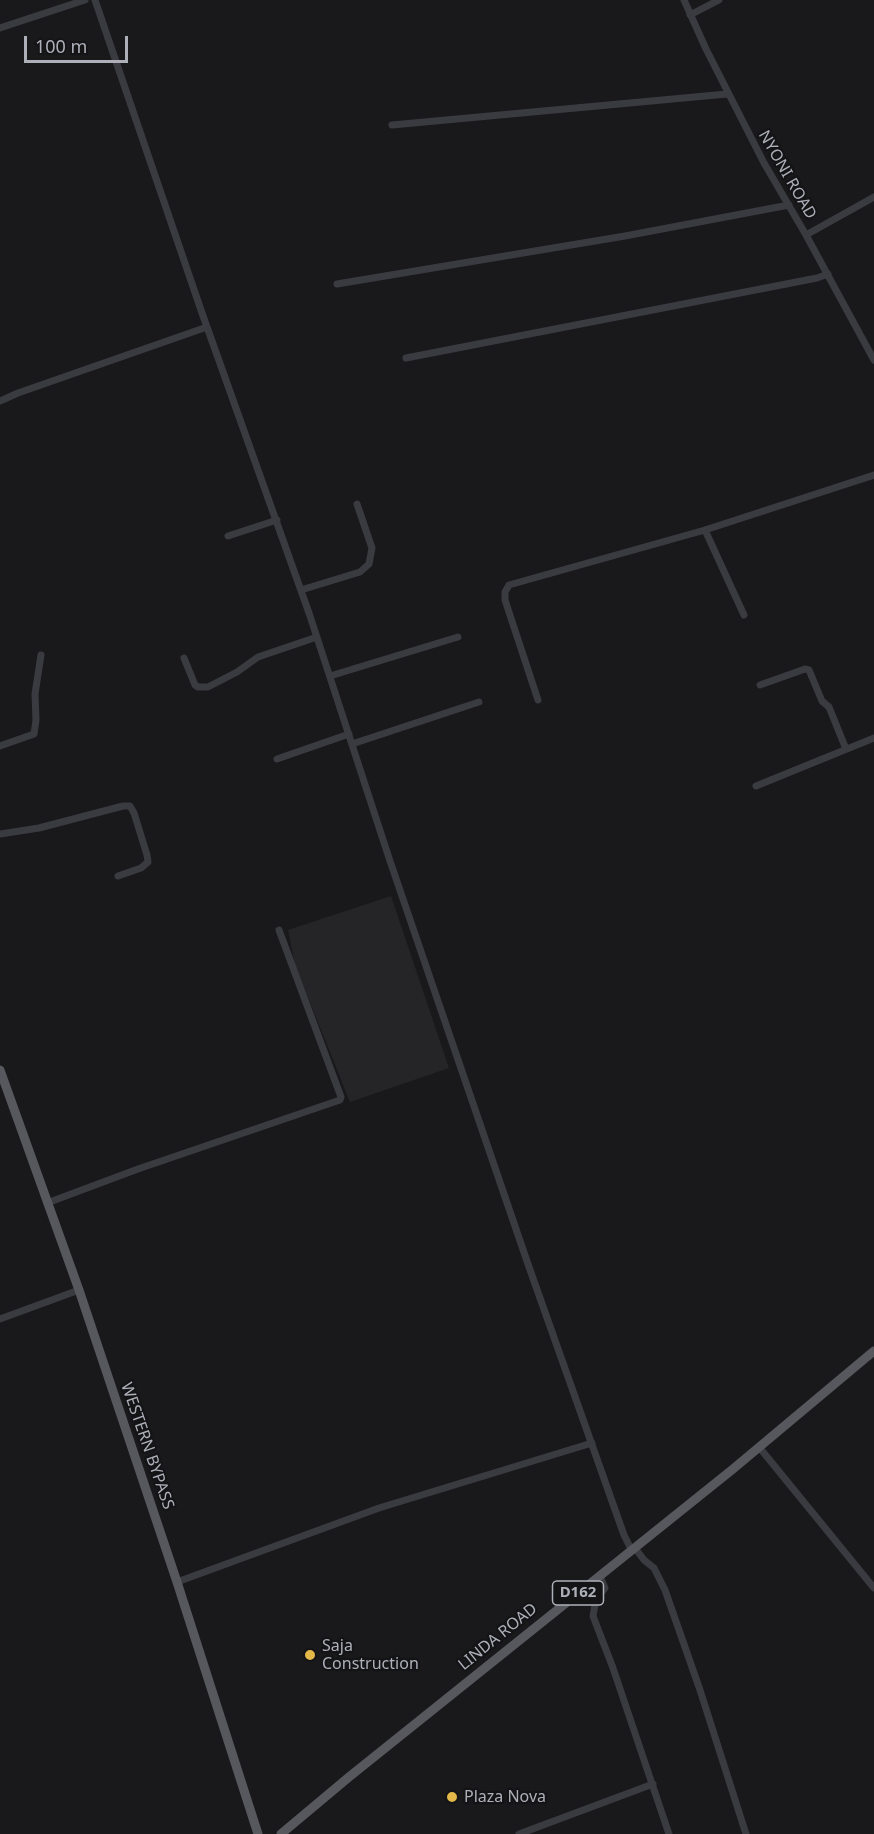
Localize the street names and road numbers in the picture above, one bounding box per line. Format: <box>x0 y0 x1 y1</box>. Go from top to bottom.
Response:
street label: NYONI ROAD <box>754 127 820 223</box>
street label: WESTERN BYPASS <box>116 1380 178 1512</box>
road number: D162 <box>552 1581 604 1605</box>
street label: LINDA ROAD <box>455 1599 541 1675</box>

